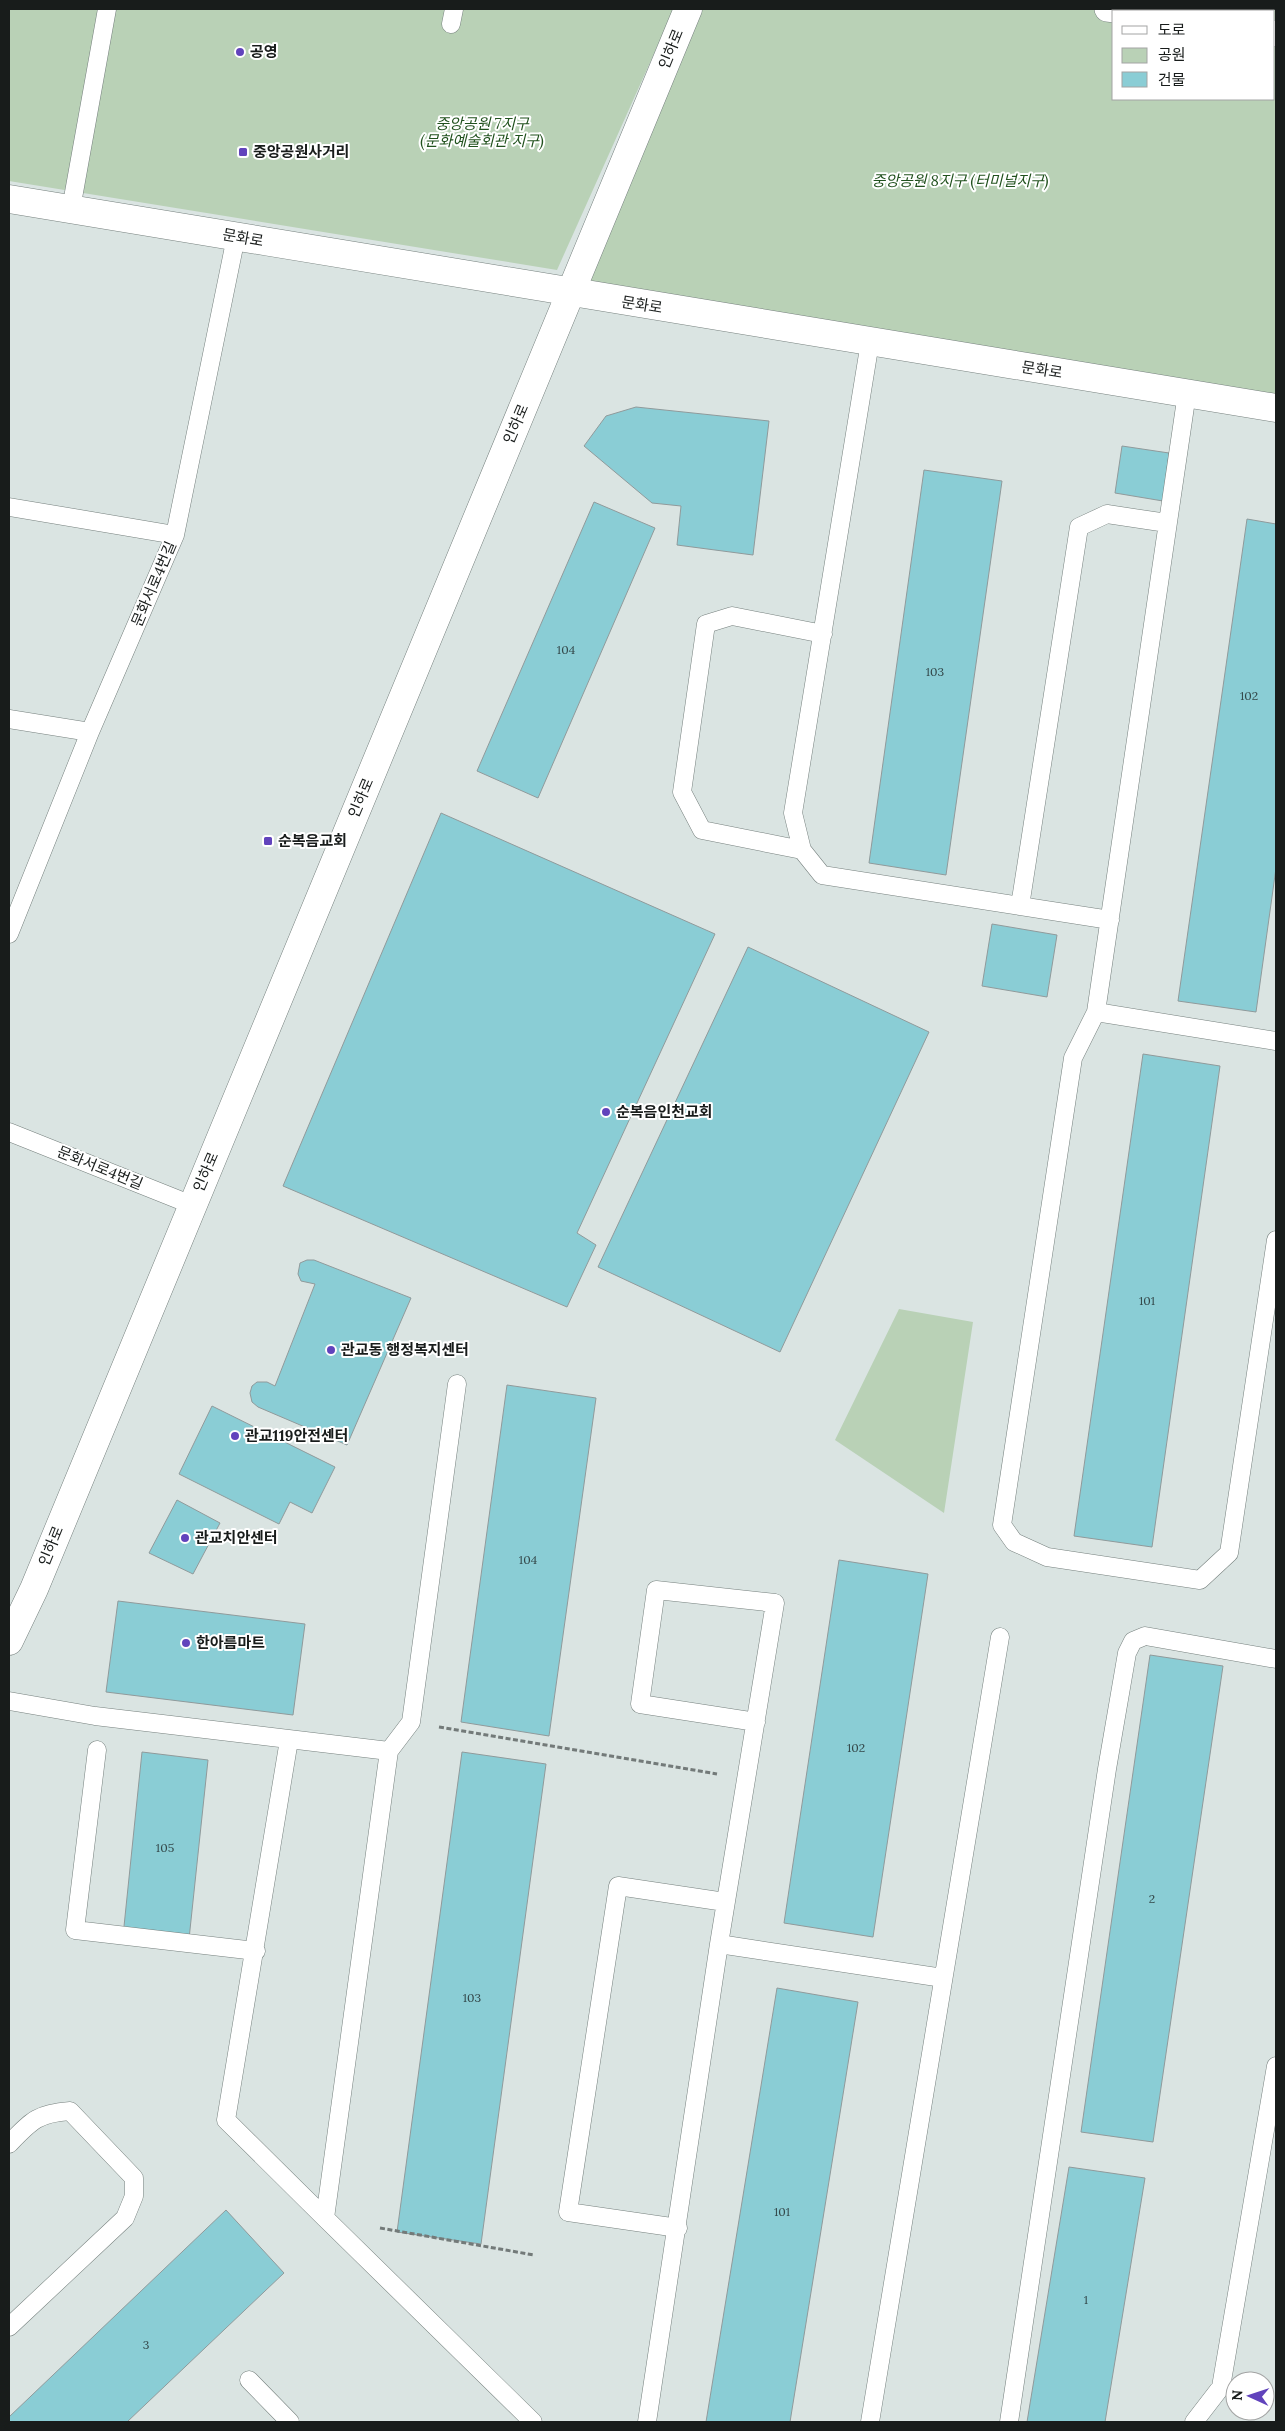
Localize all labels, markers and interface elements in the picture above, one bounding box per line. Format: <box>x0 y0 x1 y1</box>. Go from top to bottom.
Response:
legend <box>1112 10 1275 100</box>
text: 도로 <box>1158 20 1186 39</box>
street label: 인하로 <box>654 26 687 72</box>
place label: 공영 <box>250 42 278 61</box>
text: 공원 <box>1158 45 1186 64</box>
marker: 공영 <box>234 46 246 58</box>
text: 건물 <box>1158 70 1186 89</box>
park label: 중앙공원 7지구 (문화예술회관 지구) <box>420 114 544 151</box>
place label: 중앙공원사거리 <box>253 142 350 161</box>
marker: 중앙공원사거리 <box>237 146 249 158</box>
park label: 중앙공원 8지구 (터미널지구) <box>871 171 1049 191</box>
street label: 문화로 <box>221 225 265 250</box>
street label: 문화로 <box>620 292 664 317</box>
street label: 문화로 <box>1020 357 1064 382</box>
street label: 인하로 <box>499 401 532 447</box>
street label: 문화서로4번길 <box>127 538 180 629</box>
house number: 104 <box>557 642 576 657</box>
house number: 103 <box>926 664 945 679</box>
house number: 102 <box>1240 688 1258 703</box>
street label: 인하로 <box>344 775 377 821</box>
place label: 순복음교회 <box>278 831 347 850</box>
marker: 순복음교회 <box>262 835 274 847</box>
place label: 순복음인천교회 <box>616 1102 713 1121</box>
marker: 순복음인천교회 <box>600 1106 612 1118</box>
street label: 문화서로4번길 <box>54 1142 146 1193</box>
street label: 인하로 <box>189 1149 222 1195</box>
house number: 101 <box>1139 1293 1155 1308</box>
place label: 관교동 행정복지센터 <box>341 1340 469 1359</box>
marker: 관교동 행정복지센터 <box>325 1344 337 1356</box>
place label: 관교119안전센터 <box>245 1426 349 1445</box>
marker: 관교119안전센터 <box>229 1430 241 1442</box>
street label: 인하로 <box>34 1523 67 1569</box>
place label: 관교치안센터 <box>195 1528 278 1547</box>
marker: 관교치안센터 <box>179 1532 191 1544</box>
house number: 104 <box>519 1552 538 1567</box>
place label: 한아름마트 <box>196 1633 265 1652</box>
marker: 한아름마트 <box>180 1637 192 1649</box>
house number: 102 <box>847 1740 865 1755</box>
house number: 105 <box>156 1840 174 1855</box>
house number: 2 <box>1149 1891 1155 1906</box>
house number: 103 <box>463 1990 482 2005</box>
house number: 101 <box>774 2204 790 2219</box>
house number: 1 <box>1084 2292 1088 2307</box>
house number: 3 <box>143 2337 150 2352</box>
north arrow <box>1225 2371 1275 2421</box>
text: N <box>1228 2389 1246 2401</box>

